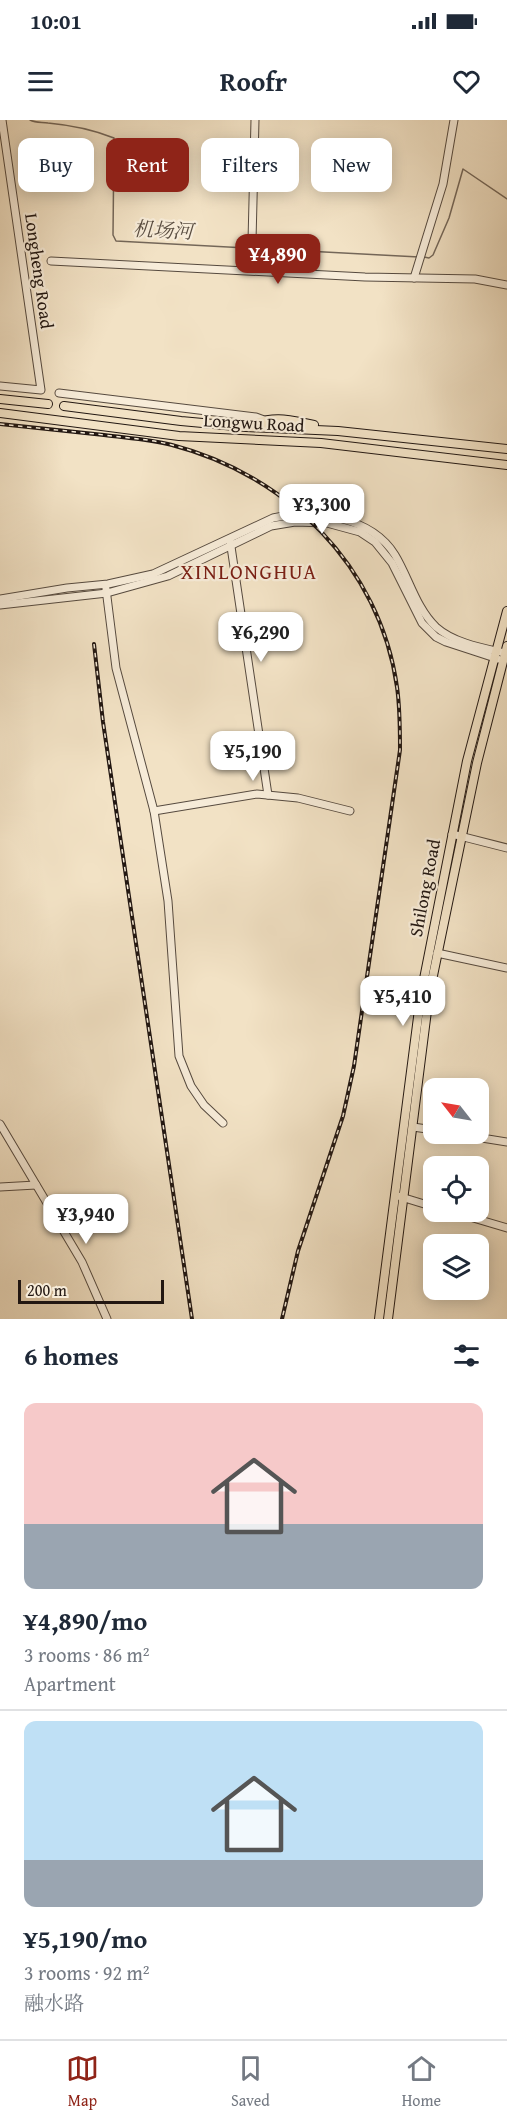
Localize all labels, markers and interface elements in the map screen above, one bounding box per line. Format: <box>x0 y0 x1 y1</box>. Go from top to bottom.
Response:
text: 10:01 <box>30 5 82 37</box>
text: Roofr <box>220 61 287 101</box>
icon: menu <box>24 65 57 98</box>
icon: heart <box>450 65 483 98</box>
chip: Buy <box>18 138 94 192</box>
chip: Rent <box>106 138 189 192</box>
chip: Filters <box>201 138 299 192</box>
chip: New <box>311 138 392 192</box>
street label: Longheng Road <box>18 211 61 331</box>
water label: 机场河 <box>132 213 197 246</box>
pin: ¥4,890 <box>229 234 327 285</box>
text: ¥4,890 <box>249 239 307 268</box>
street label: Longwu Road <box>203 406 306 439</box>
pin: ¥3,300 <box>273 484 371 535</box>
text: ¥3,300 <box>293 489 351 518</box>
district label: XINLONGHUA <box>181 556 317 587</box>
pin: ¥6,290 <box>212 612 310 663</box>
text: ¥6,290 <box>232 617 290 646</box>
pin: ¥5,190 <box>204 731 302 782</box>
text: ¥5,190 <box>224 736 282 765</box>
street label: Shilong Road <box>402 836 447 939</box>
pin: ¥5,410 <box>354 976 452 1027</box>
text: ¥5,410 <box>374 981 432 1010</box>
north arrow <box>423 1078 489 1144</box>
map controls <box>423 1078 489 1300</box>
button: locate <box>423 1156 489 1222</box>
pin: ¥3,940 <box>37 1194 135 1245</box>
text: ¥3,940 <box>57 1199 115 1228</box>
button: layers <box>423 1234 489 1300</box>
scale bar <box>18 1277 164 1304</box>
text: 200 m <box>27 1278 67 1302</box>
text: 6 homes <box>24 1336 119 1375</box>
icon: filters <box>450 1339 483 1372</box>
icon: home <box>200 1442 308 1550</box>
text: ¥4,890/mo <box>24 1601 147 1640</box>
text: 3 rooms · 86 m² <box>24 1640 150 1669</box>
text: Apartment <box>24 1669 116 1698</box>
icon: home <box>200 1760 308 1868</box>
text: ¥5,190/mo <box>24 1919 147 1958</box>
text: 3 rooms · 92 m² <box>24 1958 150 1987</box>
text: 融水路 <box>24 1988 84 2017</box>
tab: Map <box>66 2052 99 2112</box>
tab: Saved <box>231 2052 270 2112</box>
tab: Home <box>402 2052 441 2112</box>

